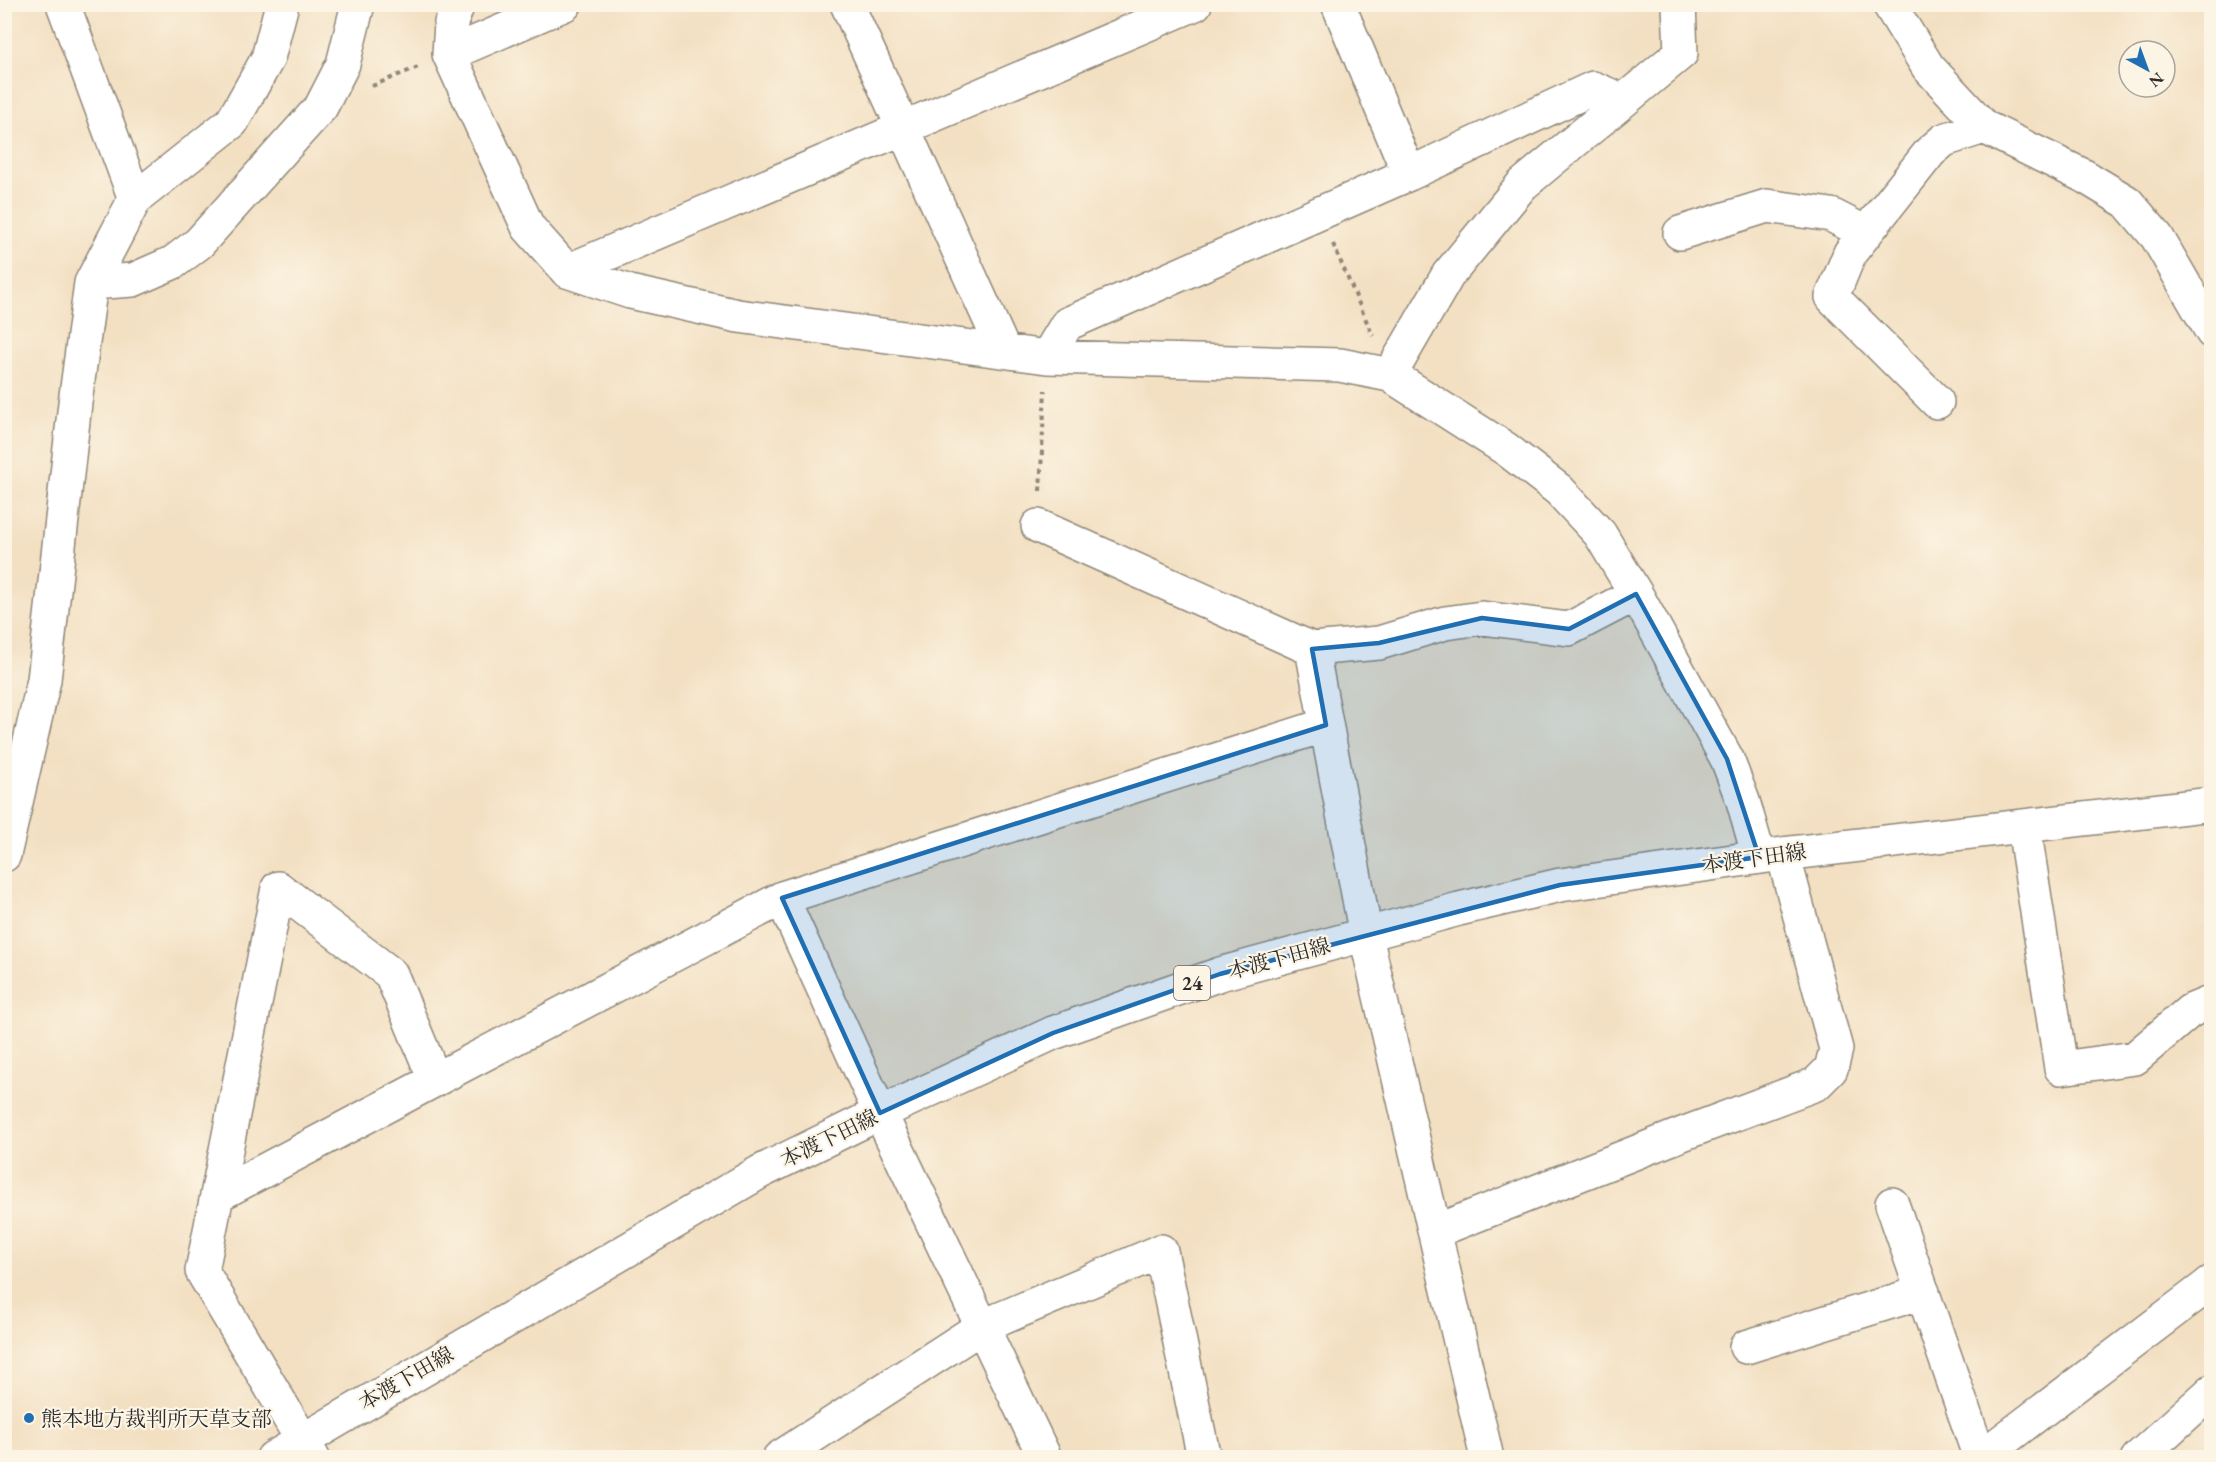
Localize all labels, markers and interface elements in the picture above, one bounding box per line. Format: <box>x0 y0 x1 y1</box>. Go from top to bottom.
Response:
north arrow <box>2117 39 2177 99</box>
text: N <box>2145 68 2168 92</box>
street label: 本渡下田線 <box>1700 837 1808 879</box>
street label: 本渡下田線 <box>1225 931 1333 985</box>
road number: 24 <box>1174 966 1210 1000</box>
street label: 本渡下田線 <box>776 1103 882 1173</box>
street label: 本渡下田線 <box>354 1340 458 1416</box>
place label: 熊本地方裁判所天草支部 <box>41 1405 272 1432</box>
marker: 熊本地方裁判所天草支部 <box>22 1411 36 1425</box>

